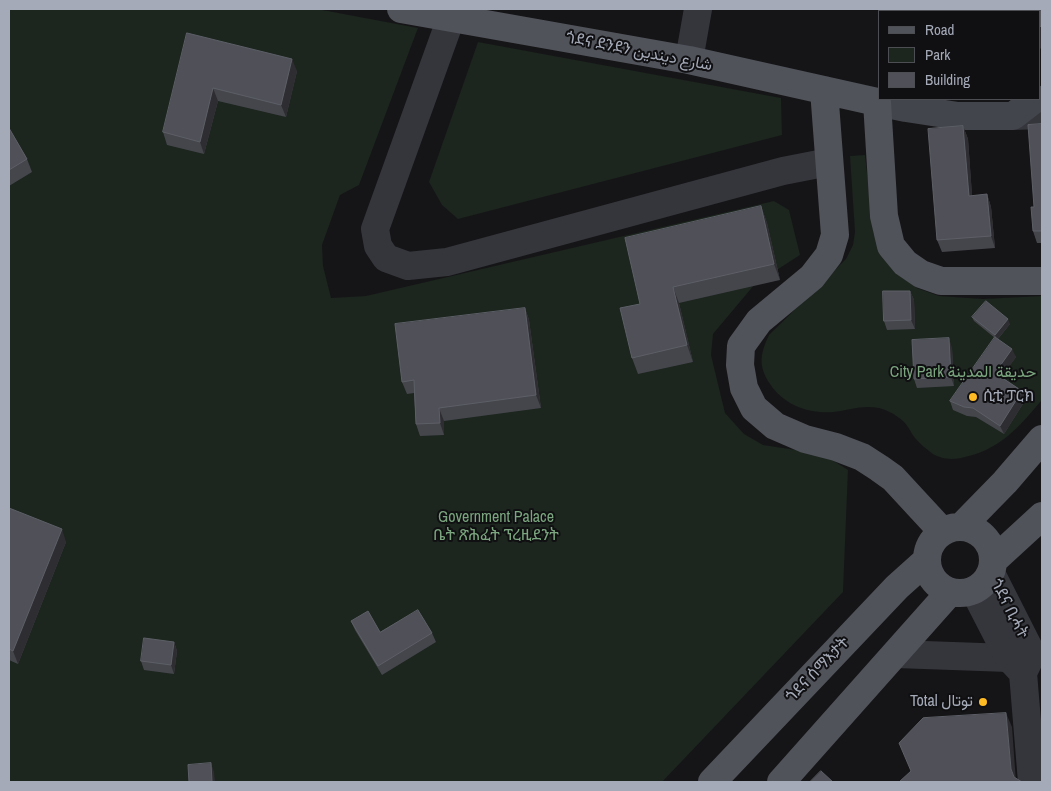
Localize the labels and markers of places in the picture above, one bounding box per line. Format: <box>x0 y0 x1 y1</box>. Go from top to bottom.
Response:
place label: ሲቲ ፓርክ <box>983 387 1034 407</box>
marker: ሲቲ ፓርክ <box>967 391 979 403</box>
place label: Total توتال <box>910 692 973 712</box>
marker: Total توتال <box>977 696 989 708</box>

